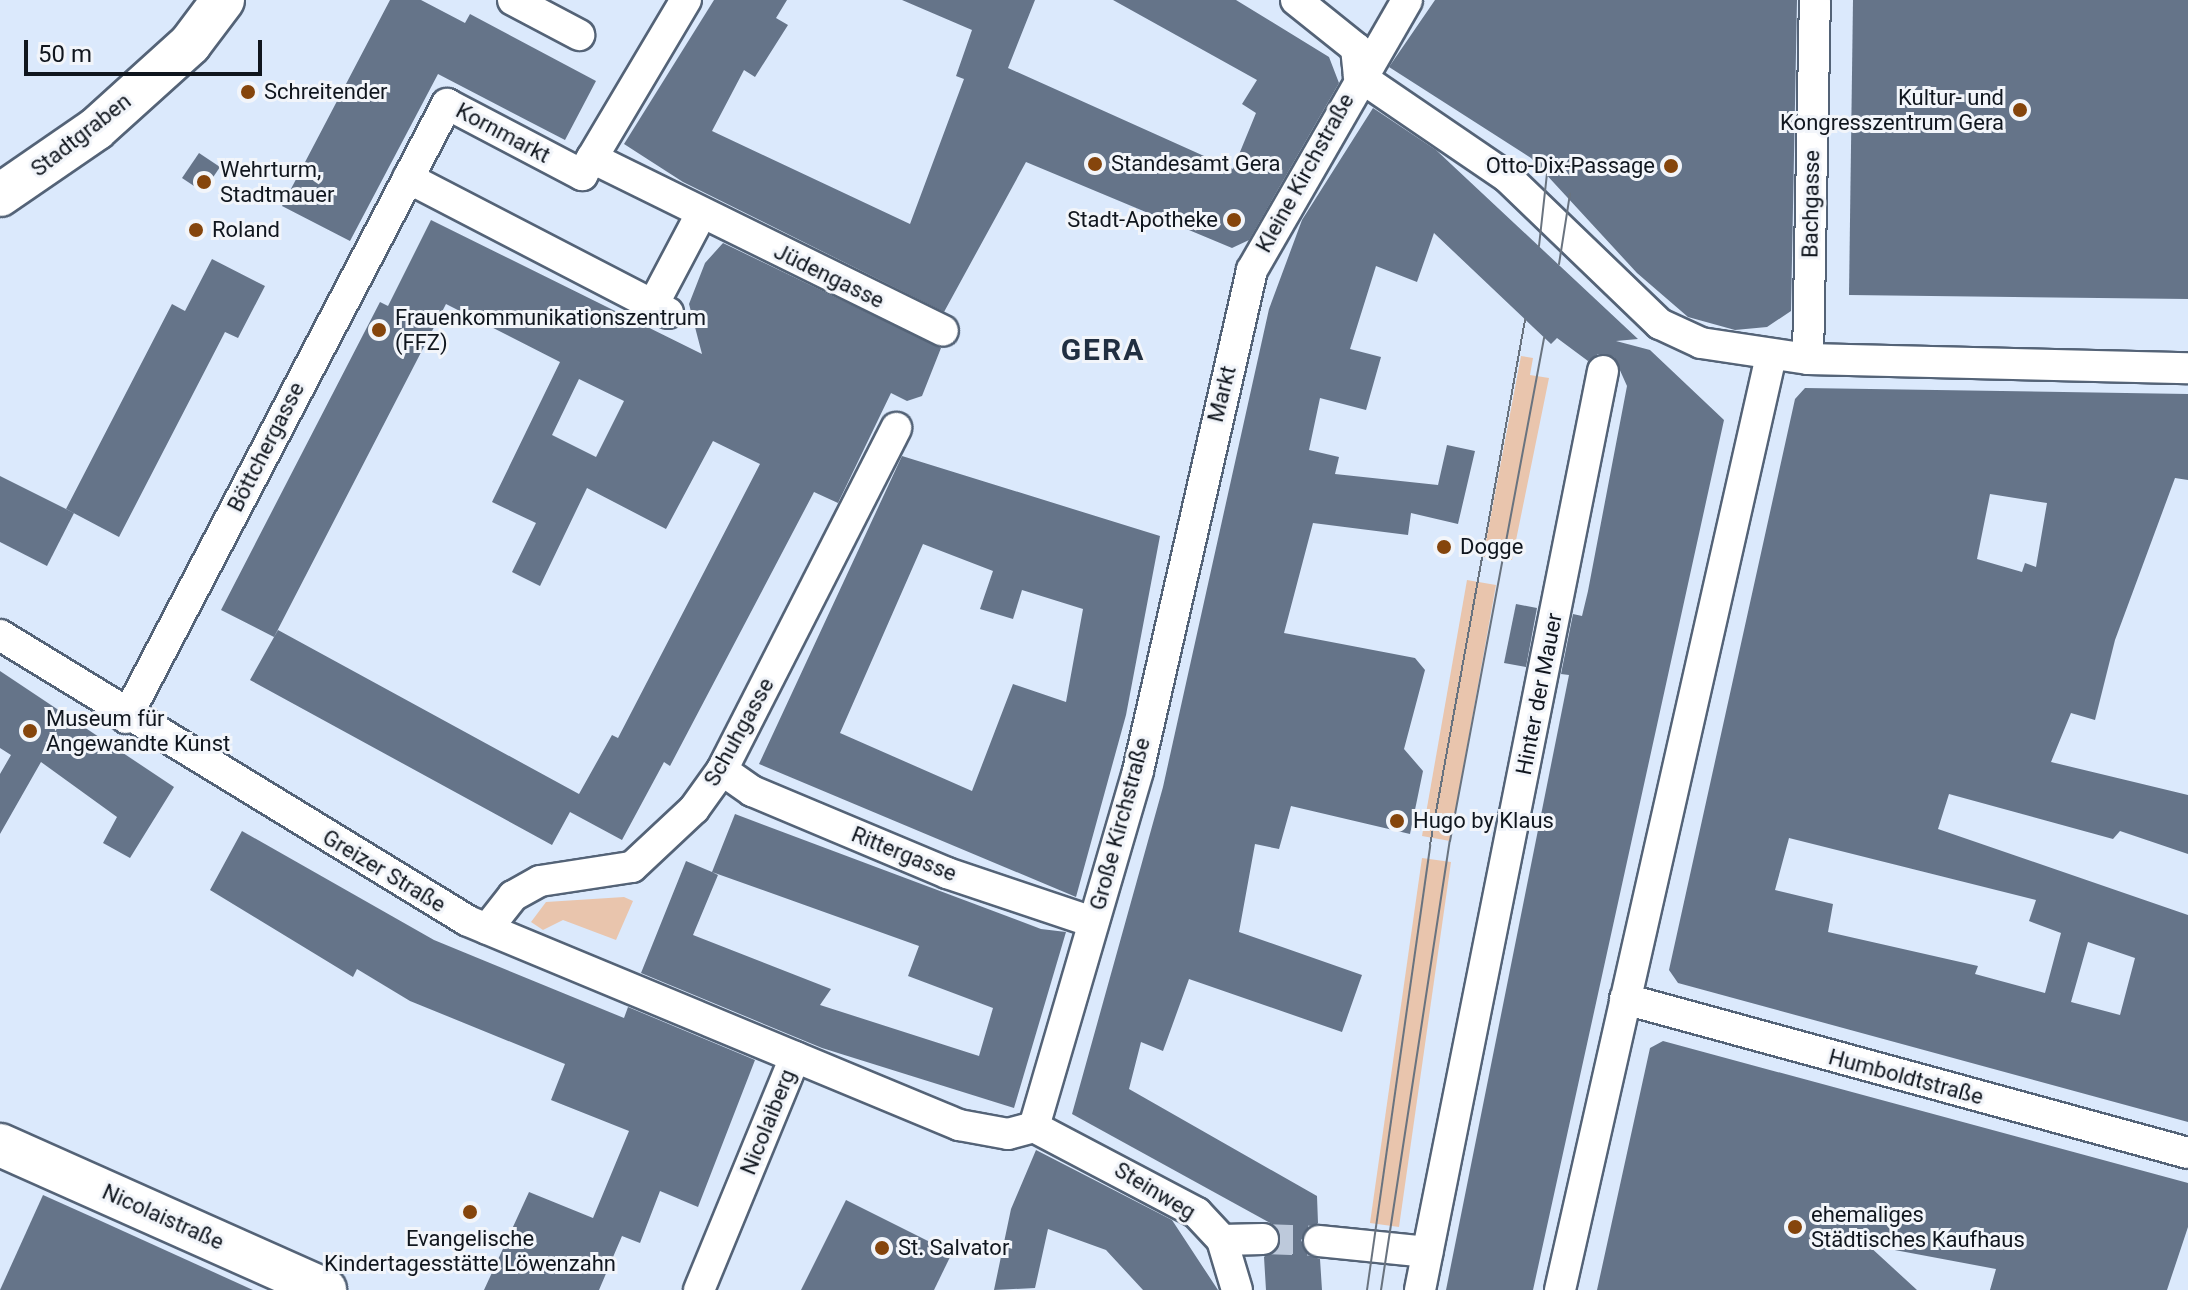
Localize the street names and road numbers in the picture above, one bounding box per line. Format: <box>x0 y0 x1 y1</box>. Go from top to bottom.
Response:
street label: Stadtgraben <box>26 88 136 182</box>
street label: Kleine Kirchstraße <box>1250 89 1360 257</box>
street label: Kornmarkt <box>451 97 555 169</box>
street label: Bachgasse <box>1797 150 1825 258</box>
street label: Jüdengasse <box>770 238 888 314</box>
street label: Markt <box>1202 363 1242 425</box>
street label: Böttchergasse <box>222 378 310 516</box>
street label: Hinter der Mauer <box>1510 611 1568 777</box>
street label: Schuhgasse <box>698 673 780 791</box>
street label: Große Kirchstraße <box>1084 735 1156 913</box>
street label: Rittergasse <box>848 821 960 887</box>
street label: Greizer Straße <box>318 824 450 918</box>
street label: Humboldtstraße <box>1826 1044 1986 1110</box>
street label: Nicolaiberg <box>735 1065 801 1179</box>
street label: Steinweg <box>1110 1157 1200 1225</box>
street label: Nicolaistraße <box>98 1178 228 1256</box>

